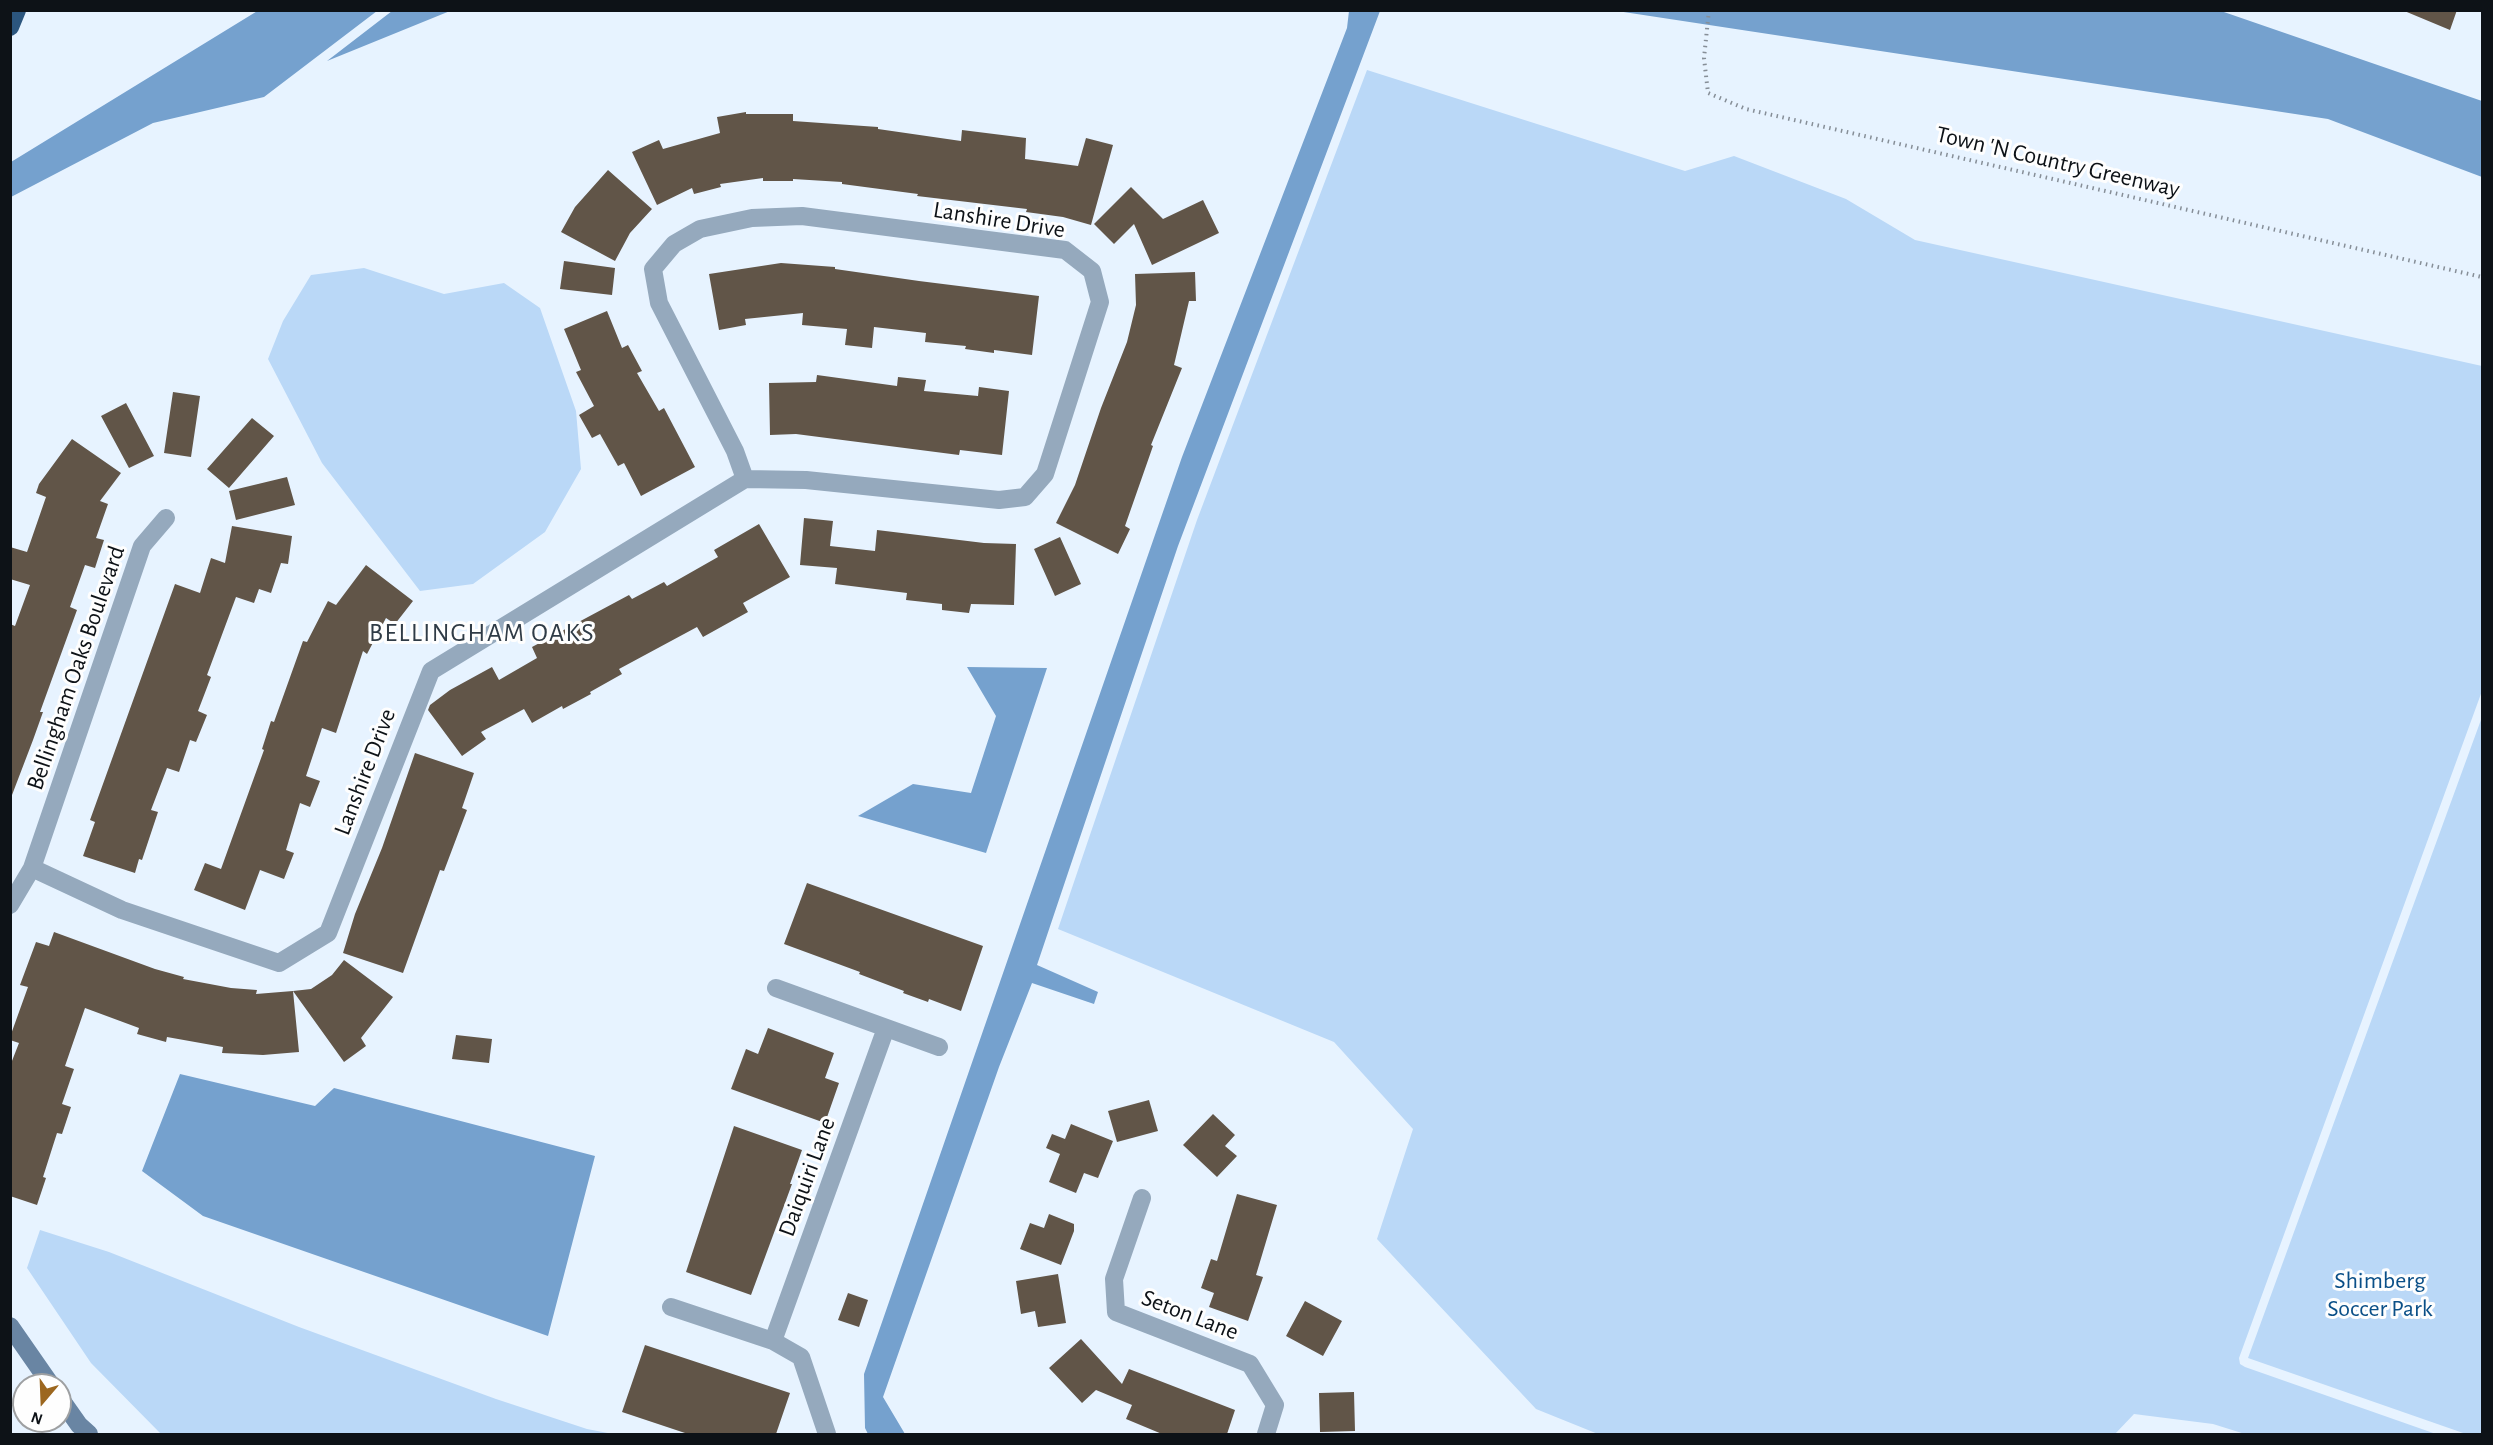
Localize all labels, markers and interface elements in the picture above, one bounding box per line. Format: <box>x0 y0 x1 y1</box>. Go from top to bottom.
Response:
street label: Town 'N Country Greenway <box>1933 120 2183 204</box>
street label: Lanshire Drive <box>931 195 1067 245</box>
street label: Bellingham Oaks Boulevard <box>21 542 131 794</box>
district label: BELLINGHAM OAKS <box>369 617 595 649</box>
street label: Lanshire Drive <box>328 705 402 839</box>
street label: Daiquiri Lane <box>772 1114 842 1240</box>
park label: Shimberg Soccer Park <box>2327 1267 2433 1323</box>
street label: Seton Lane <box>1138 1283 1242 1347</box>
north arrow <box>12 1373 72 1433</box>
text: N <box>29 1409 45 1428</box>

